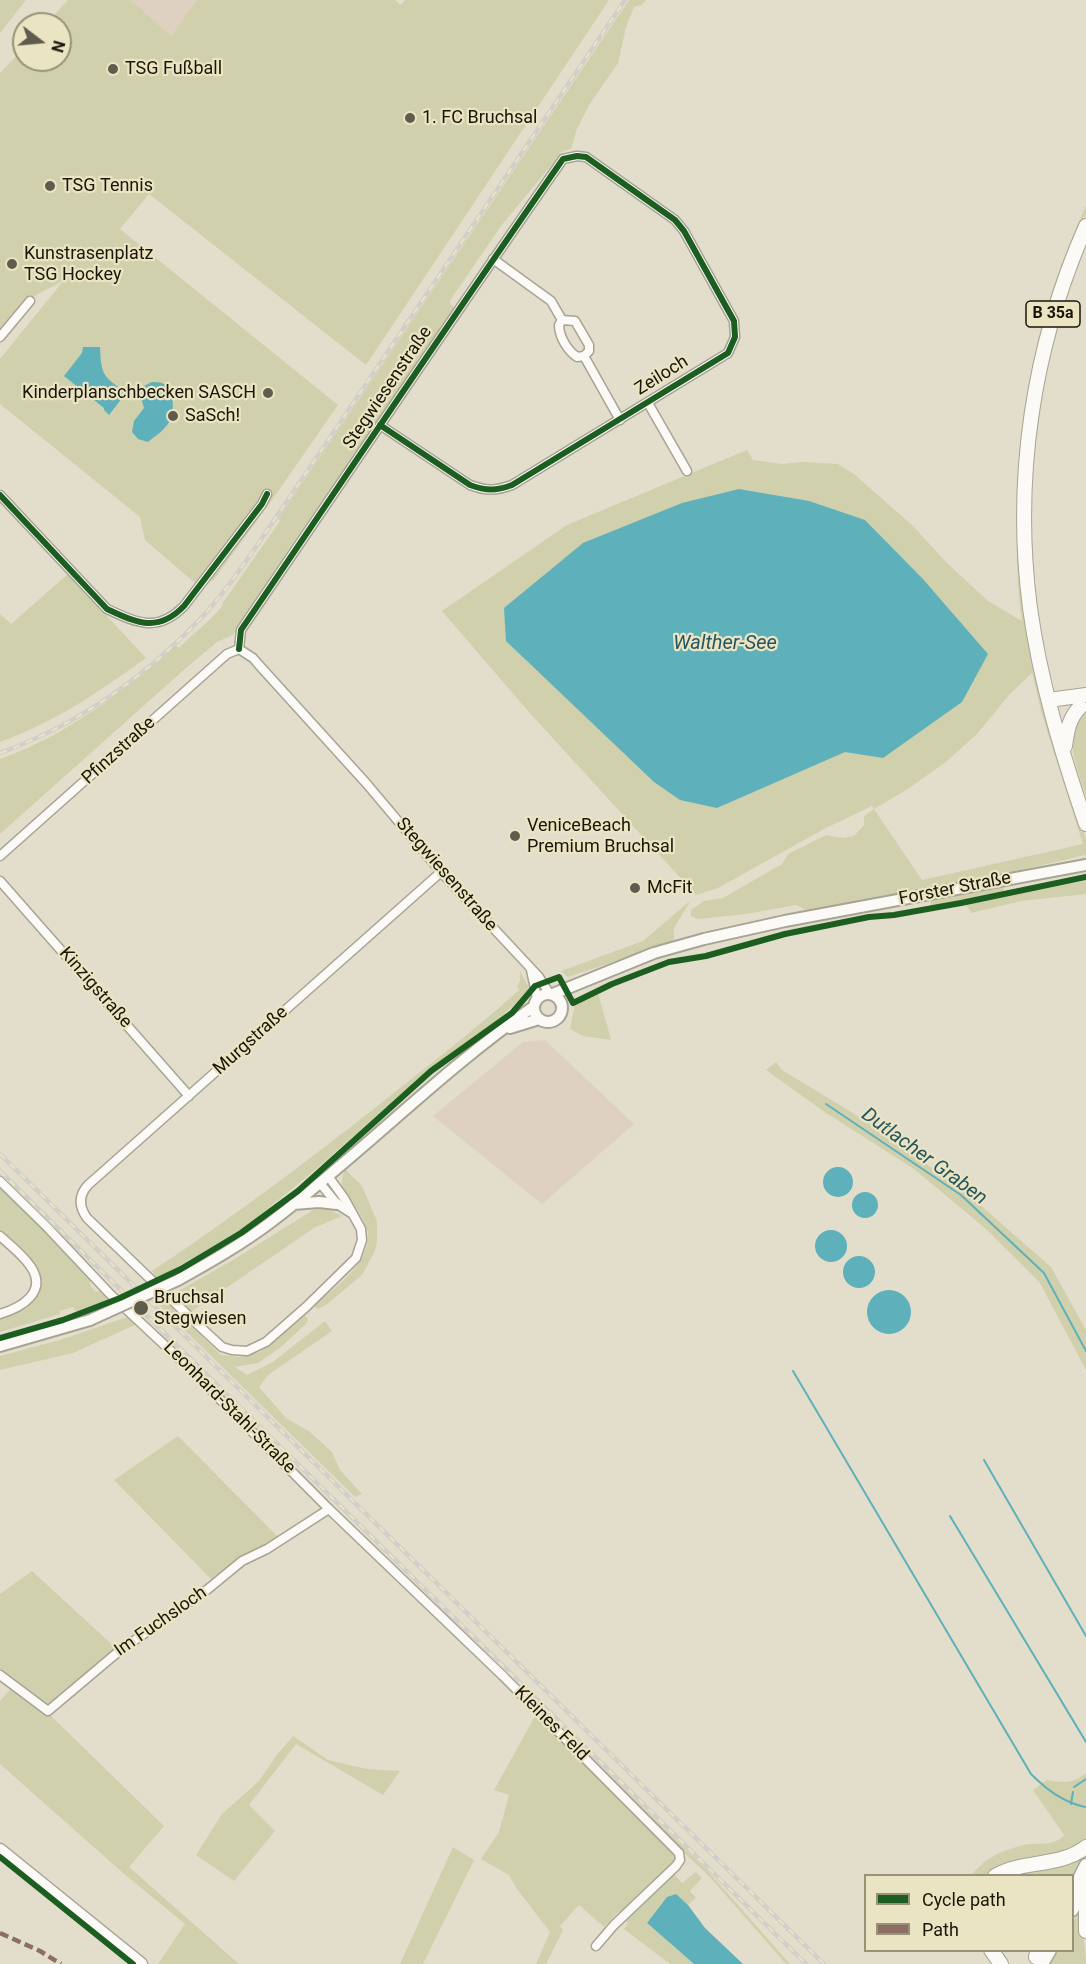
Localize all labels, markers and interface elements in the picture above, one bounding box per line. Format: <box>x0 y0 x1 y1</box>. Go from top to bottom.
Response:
north arrow <box>12 12 72 72</box>
text: N <box>47 38 69 55</box>
place label: TSG Fußball <box>125 58 222 80</box>
marker: TSG Fußball <box>106 62 120 76</box>
place label: 1. FC Bruchsal <box>422 107 537 129</box>
marker: 1. FC Bruchsal <box>403 111 417 125</box>
place label: TSG Tennis <box>62 175 153 197</box>
marker: TSG Tennis <box>43 179 57 193</box>
place label: Kunstrasenplatz TSG Hockey <box>24 243 154 286</box>
marker: Kunstrasenplatz TSG Hockey <box>5 257 19 271</box>
road number: B 35a <box>1026 301 1080 327</box>
street label: Stegwiesenstraße <box>339 323 437 453</box>
street label: Zeiloch <box>631 351 693 401</box>
place label: Kinderplanschbecken SASCH <box>22 382 256 404</box>
marker: Kinderplanschbecken SASCH <box>261 386 275 400</box>
place label: SaSch! <box>185 405 240 427</box>
marker: SaSch! <box>166 409 180 423</box>
water label: Walther-See <box>673 632 777 656</box>
street label: Pfinzstraße <box>78 712 160 790</box>
street label: Stegwiesenstraße <box>391 814 501 936</box>
place label: VeniceBeach Premium Bruchsal <box>527 815 674 858</box>
marker: VeniceBeach Premium Bruchsal <box>508 829 522 843</box>
street label: Forster Straße <box>897 868 1013 910</box>
place label: McFit <box>647 877 692 899</box>
marker: McFit <box>628 881 642 895</box>
street label: Kinzigstraße <box>54 943 136 1033</box>
street label: Murgstraße <box>209 1002 293 1080</box>
water label: Dutlacher Graben <box>856 1103 992 1211</box>
place label: Bruchsal Stegwiesen <box>154 1287 246 1330</box>
marker: Bruchsal Stegwiesen <box>132 1299 150 1317</box>
street label: Leonhard-Stahl-Straße <box>158 1337 300 1479</box>
street label: Im Fuchsloch <box>111 1582 211 1662</box>
street label: Kleines Feld <box>509 1682 593 1766</box>
legend <box>864 1874 1074 1952</box>
text: Cycle path <box>922 1889 1006 1910</box>
text: Path <box>922 1919 959 1940</box>

